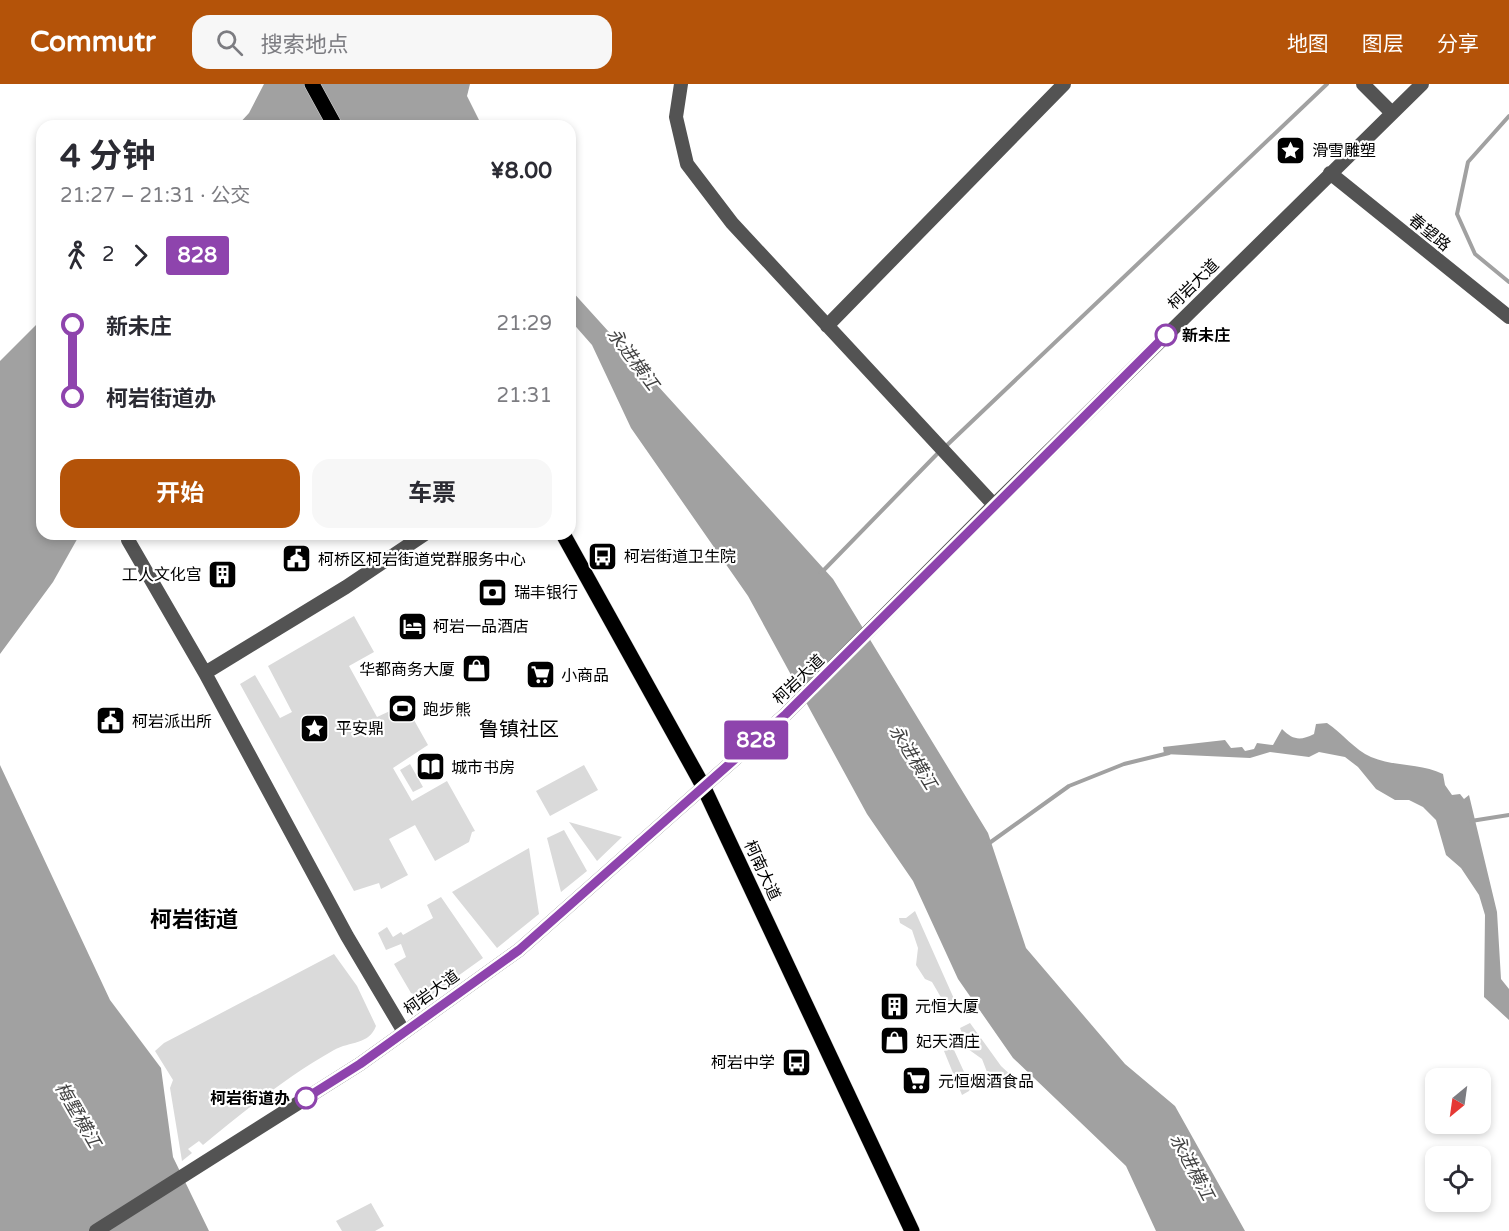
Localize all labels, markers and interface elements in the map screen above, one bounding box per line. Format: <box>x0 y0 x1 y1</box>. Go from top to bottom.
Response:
search box <box>192 15 612 69</box>
text: Commutr <box>30 25 156 59</box>
icon: search <box>213 26 246 59</box>
text: 搜索地点 <box>261 32 349 58</box>
text: 地图 <box>1287 32 1329 57</box>
text: 图层 <box>1362 32 1404 57</box>
text: 分享 <box>1437 32 1479 57</box>
place icon: 滑雪雕塑 <box>1275 134 1307 166</box>
text: 4 分钟 <box>60 137 155 176</box>
place label: 滑雪雕塑 <box>1312 141 1376 161</box>
text: ¥8.00 <box>490 158 552 184</box>
text: 21:27 – 21:31 · 公交 <box>60 184 251 208</box>
street label: 春望路 <box>1404 210 1454 256</box>
icon: walk <box>60 239 93 272</box>
icon: forward <box>124 239 157 272</box>
text: 2 <box>102 243 115 267</box>
text: 828 <box>178 243 217 268</box>
street label: 柯岩大道 <box>1164 255 1223 314</box>
text: 21:29 <box>497 312 552 336</box>
text: 新未庄 <box>106 314 172 340</box>
water label: 永进横江 <box>603 324 665 396</box>
marker: 新未庄 <box>1155 324 1177 346</box>
place label: 新未庄 <box>1182 326 1230 346</box>
text: 21:31 <box>497 384 552 408</box>
text: 柯岩街道办 <box>106 386 216 412</box>
button: 开始 <box>60 459 300 528</box>
button: 车票 <box>312 459 552 528</box>
bus stop icon: 柯岩街道卫生院 <box>587 540 619 572</box>
public building icon: 柯桥区柯岩街道党群服务中心 <box>281 543 313 575</box>
place label: 柯岩街道卫生院 <box>624 547 736 567</box>
place label: 柯桥区柯岩街道党群服务中心 <box>318 550 526 570</box>
building icon: 工人文化宫 <box>207 558 239 590</box>
place label: 工人文化宫 <box>122 565 202 585</box>
bank icon: 瑞丰银行 <box>477 576 509 608</box>
place label: 瑞丰银行 <box>514 583 578 603</box>
hotel icon: 柯岩一品酒店 <box>396 610 428 642</box>
place label: 柯岩一品酒店 <box>433 617 529 637</box>
street label: 柯岩大道 <box>769 650 829 709</box>
shop icon: 华都商务大厦 <box>460 653 492 685</box>
supermarket icon: 小商品 <box>524 659 556 691</box>
place label: 华都商务大厦 <box>359 660 455 680</box>
place label: 小商品 <box>561 666 609 686</box>
sports icon: 跑步熊 <box>386 693 418 725</box>
place label: 跑步熊 <box>423 700 471 720</box>
public building icon: 柯岩派出所 <box>95 705 127 737</box>
place label: 柯岩派出所 <box>132 712 212 732</box>
place icon: 平安鼎 <box>299 712 331 744</box>
district label: 鲁镇社区 <box>479 718 559 742</box>
place label: 平安鼎 <box>336 719 384 739</box>
line badge: 828 <box>722 720 790 760</box>
water label: 永进横江 <box>885 721 942 795</box>
text: 828 <box>736 728 776 753</box>
library icon: 城市书房 <box>414 751 446 783</box>
place label: 城市书房 <box>451 758 515 778</box>
street label: 柯南大道 <box>740 837 785 904</box>
district label: 柯岩街道 <box>150 907 238 933</box>
street label: 柯岩大道 <box>400 966 463 1020</box>
building icon: 元恒大厦 <box>878 990 910 1022</box>
place label: 元恒大厦 <box>915 997 979 1017</box>
shop icon: 妃天酒庄 <box>879 1025 911 1057</box>
place label: 妃天酒庄 <box>916 1032 980 1052</box>
bus stop icon: 柯岩中学 <box>780 1046 812 1078</box>
place label: 柯岩中学 <box>711 1053 775 1073</box>
supermarket icon: 元恒烟酒食品 <box>901 1065 933 1097</box>
north arrow <box>1425 1068 1491 1134</box>
map controls <box>1425 1068 1491 1212</box>
place label: 元恒烟酒食品 <box>938 1072 1034 1092</box>
water label: 梅墅横江 <box>50 1078 107 1153</box>
marker: 柯岩街道办 <box>295 1087 317 1109</box>
place label: 柯岩街道办 <box>210 1089 290 1109</box>
water label: 永进横江 <box>1165 1130 1220 1206</box>
button: locate <box>1425 1146 1491 1212</box>

